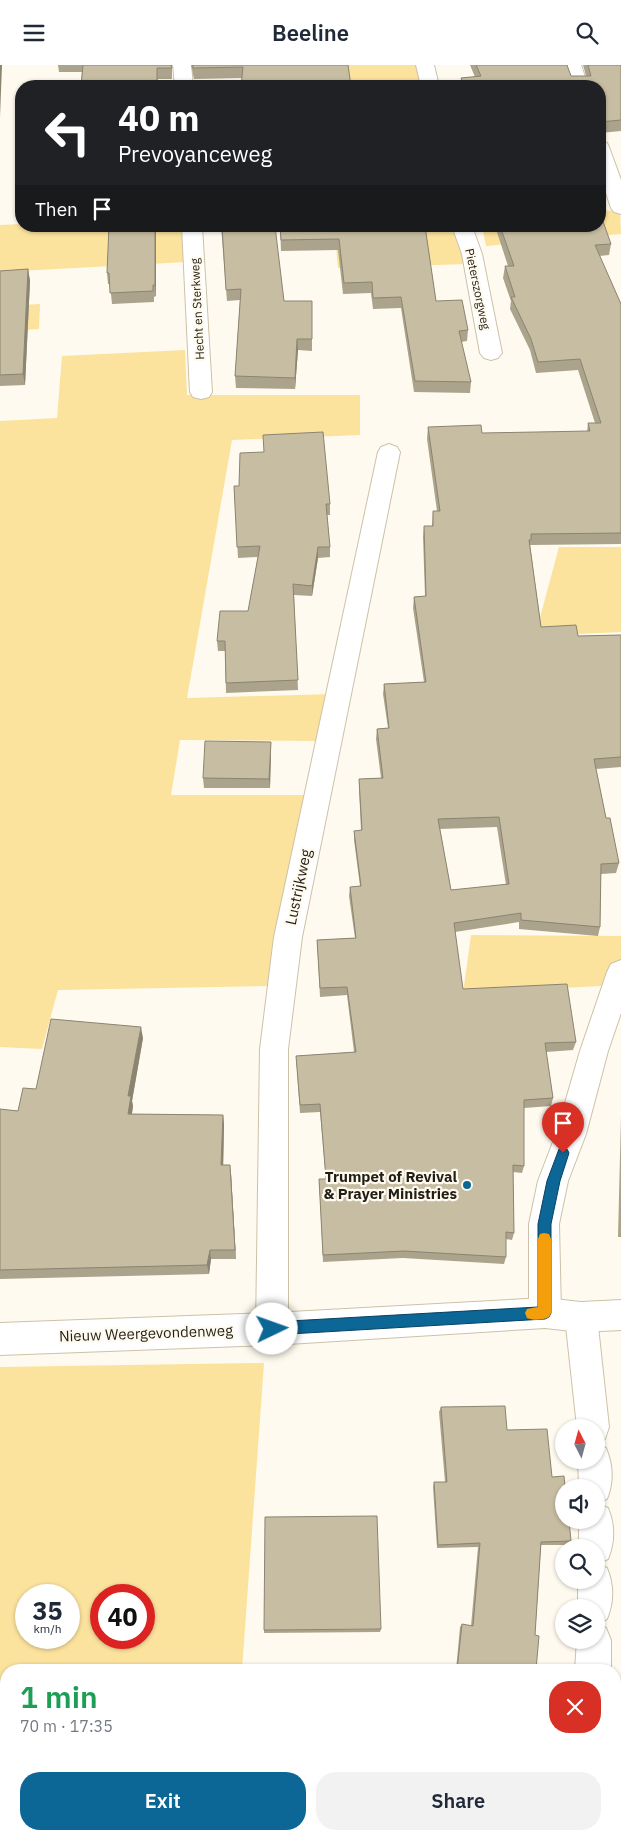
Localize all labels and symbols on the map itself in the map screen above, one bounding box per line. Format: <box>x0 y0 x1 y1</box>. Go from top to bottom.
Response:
street label: Pieterszorgweg <box>462 247 494 332</box>
street label: Hecht en Sterkweg <box>187 257 207 360</box>
street label: Lustrijkweg <box>281 847 315 927</box>
pin <box>542 1102 584 1153</box>
place label: Trumpet of Revival & Prayer Ministries <box>323 1167 457 1203</box>
marker: Trumpet of Revival & Prayer Ministries <box>461 1179 473 1191</box>
position arrow <box>245 1302 297 1354</box>
street label: Nieuw Weergevondenweg <box>59 1320 233 1346</box>
north arrow <box>555 1419 605 1469</box>
speed limit sign: 40 <box>90 1584 155 1649</box>

